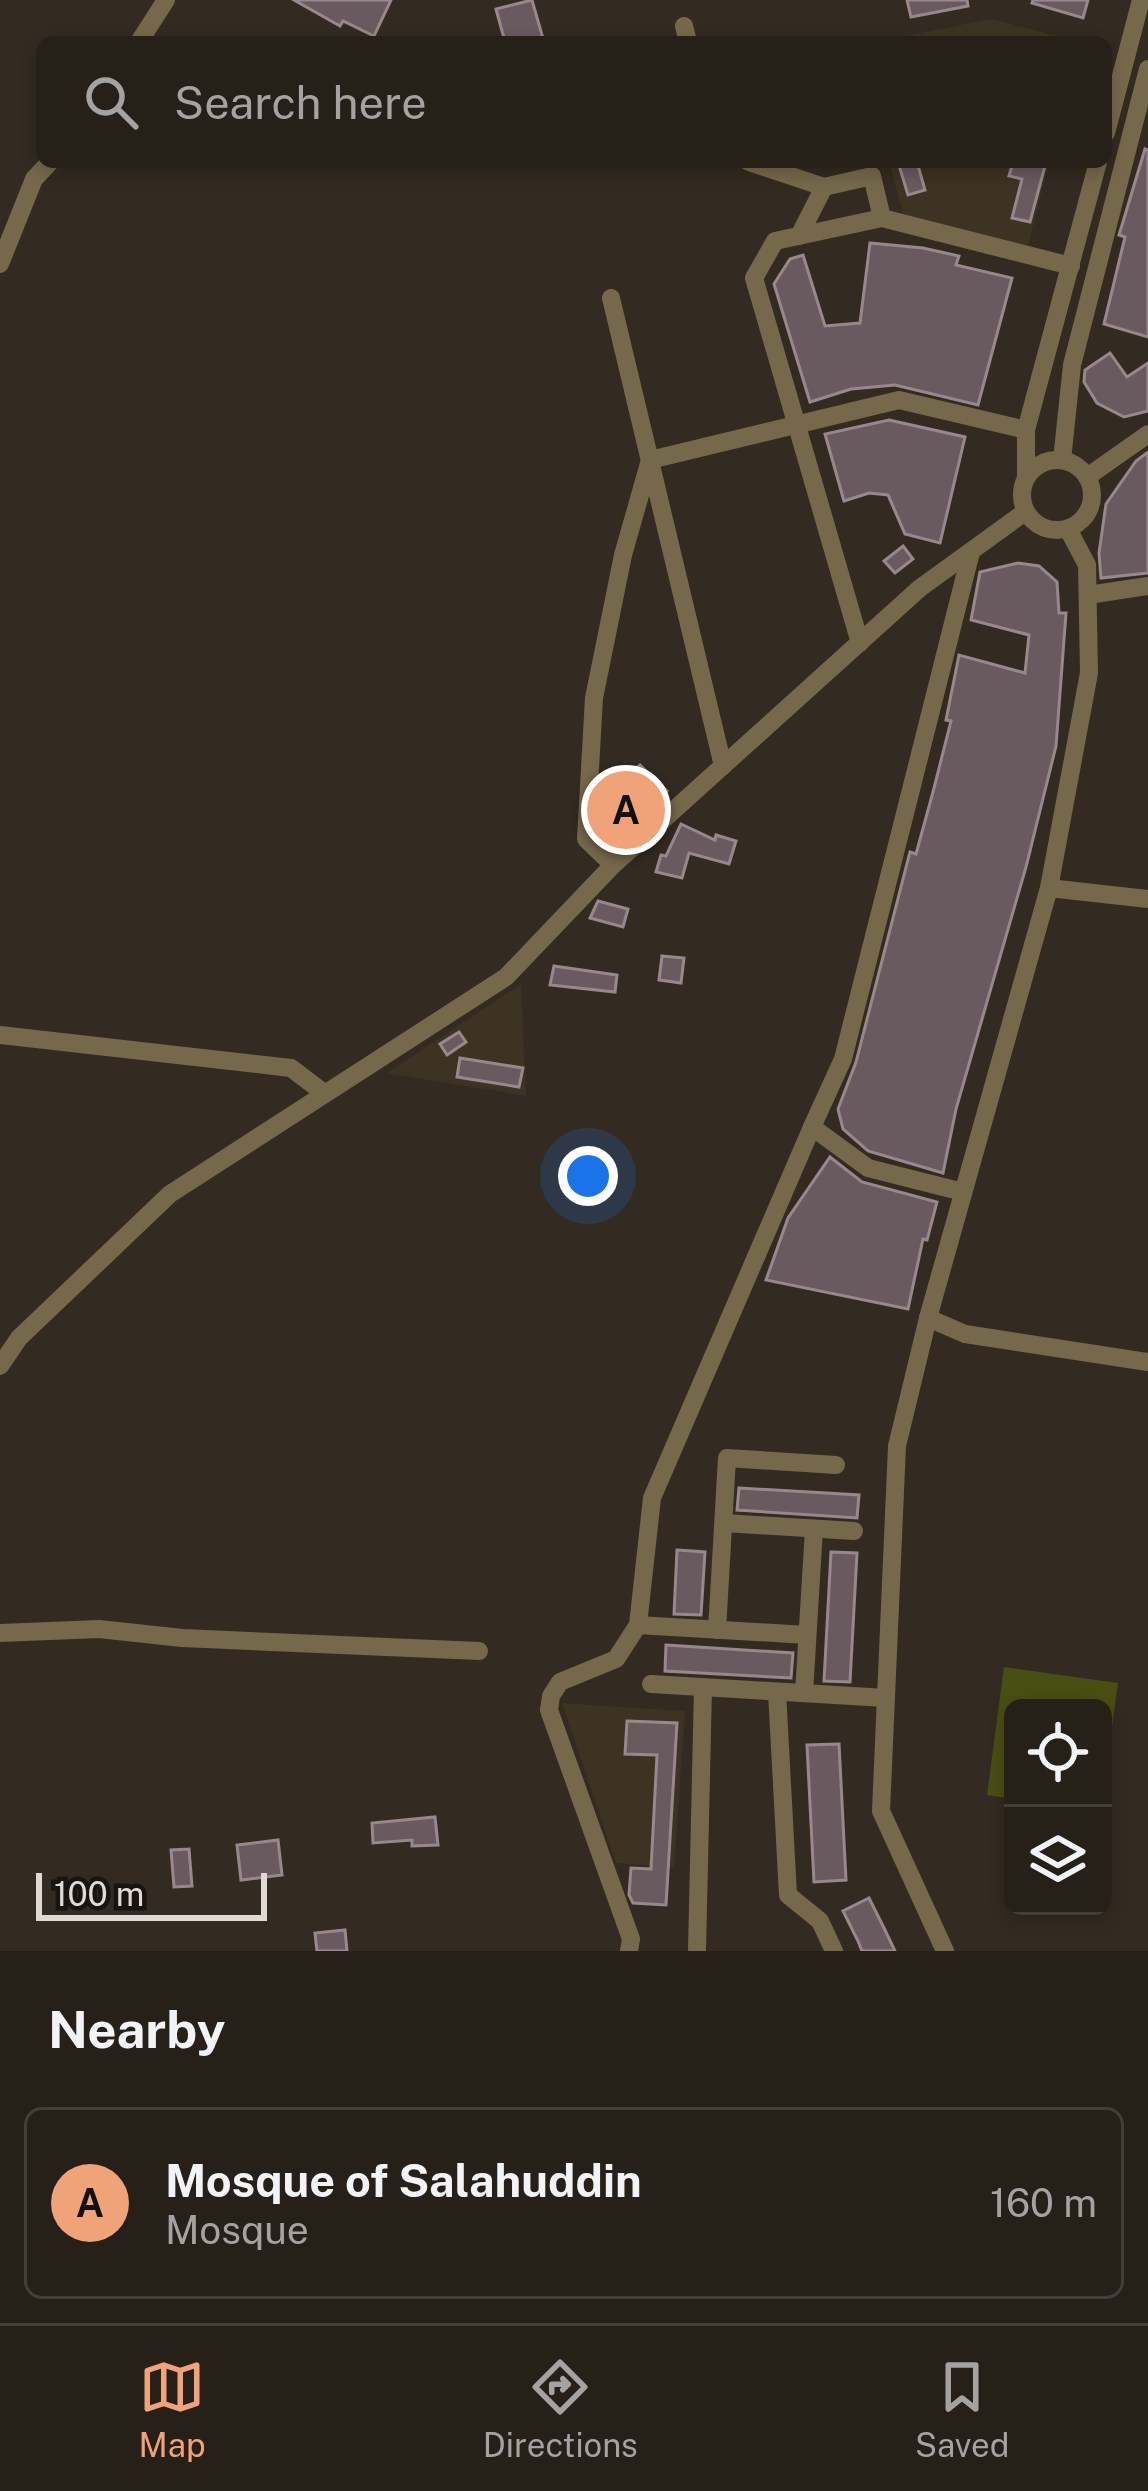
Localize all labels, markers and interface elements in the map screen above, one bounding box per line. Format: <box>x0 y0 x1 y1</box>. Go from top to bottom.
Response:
search box <box>36 36 1112 168</box>
icon: search <box>78 69 144 135</box>
text: Search here <box>174 76 427 129</box>
pin: A <box>587 765 665 855</box>
your location <box>558 1146 618 1206</box>
map controls <box>1004 1699 1112 1915</box>
button: locate <box>1004 1699 1112 1807</box>
button: layers <box>1004 1807 1112 1915</box>
scale bar <box>36 1867 267 1920</box>
text: 100 m <box>54 1875 144 1913</box>
text: Nearby <box>48 2000 225 2059</box>
text: Mosque of Salahuddin <box>165 2154 642 2207</box>
text: A <box>76 2180 104 2226</box>
text: 160 m <box>990 2180 1097 2226</box>
text: Mosque <box>165 2207 309 2253</box>
tab: Map <box>139 2354 206 2464</box>
tab: Directions <box>483 2354 638 2464</box>
tab: Saved <box>915 2354 1009 2464</box>

